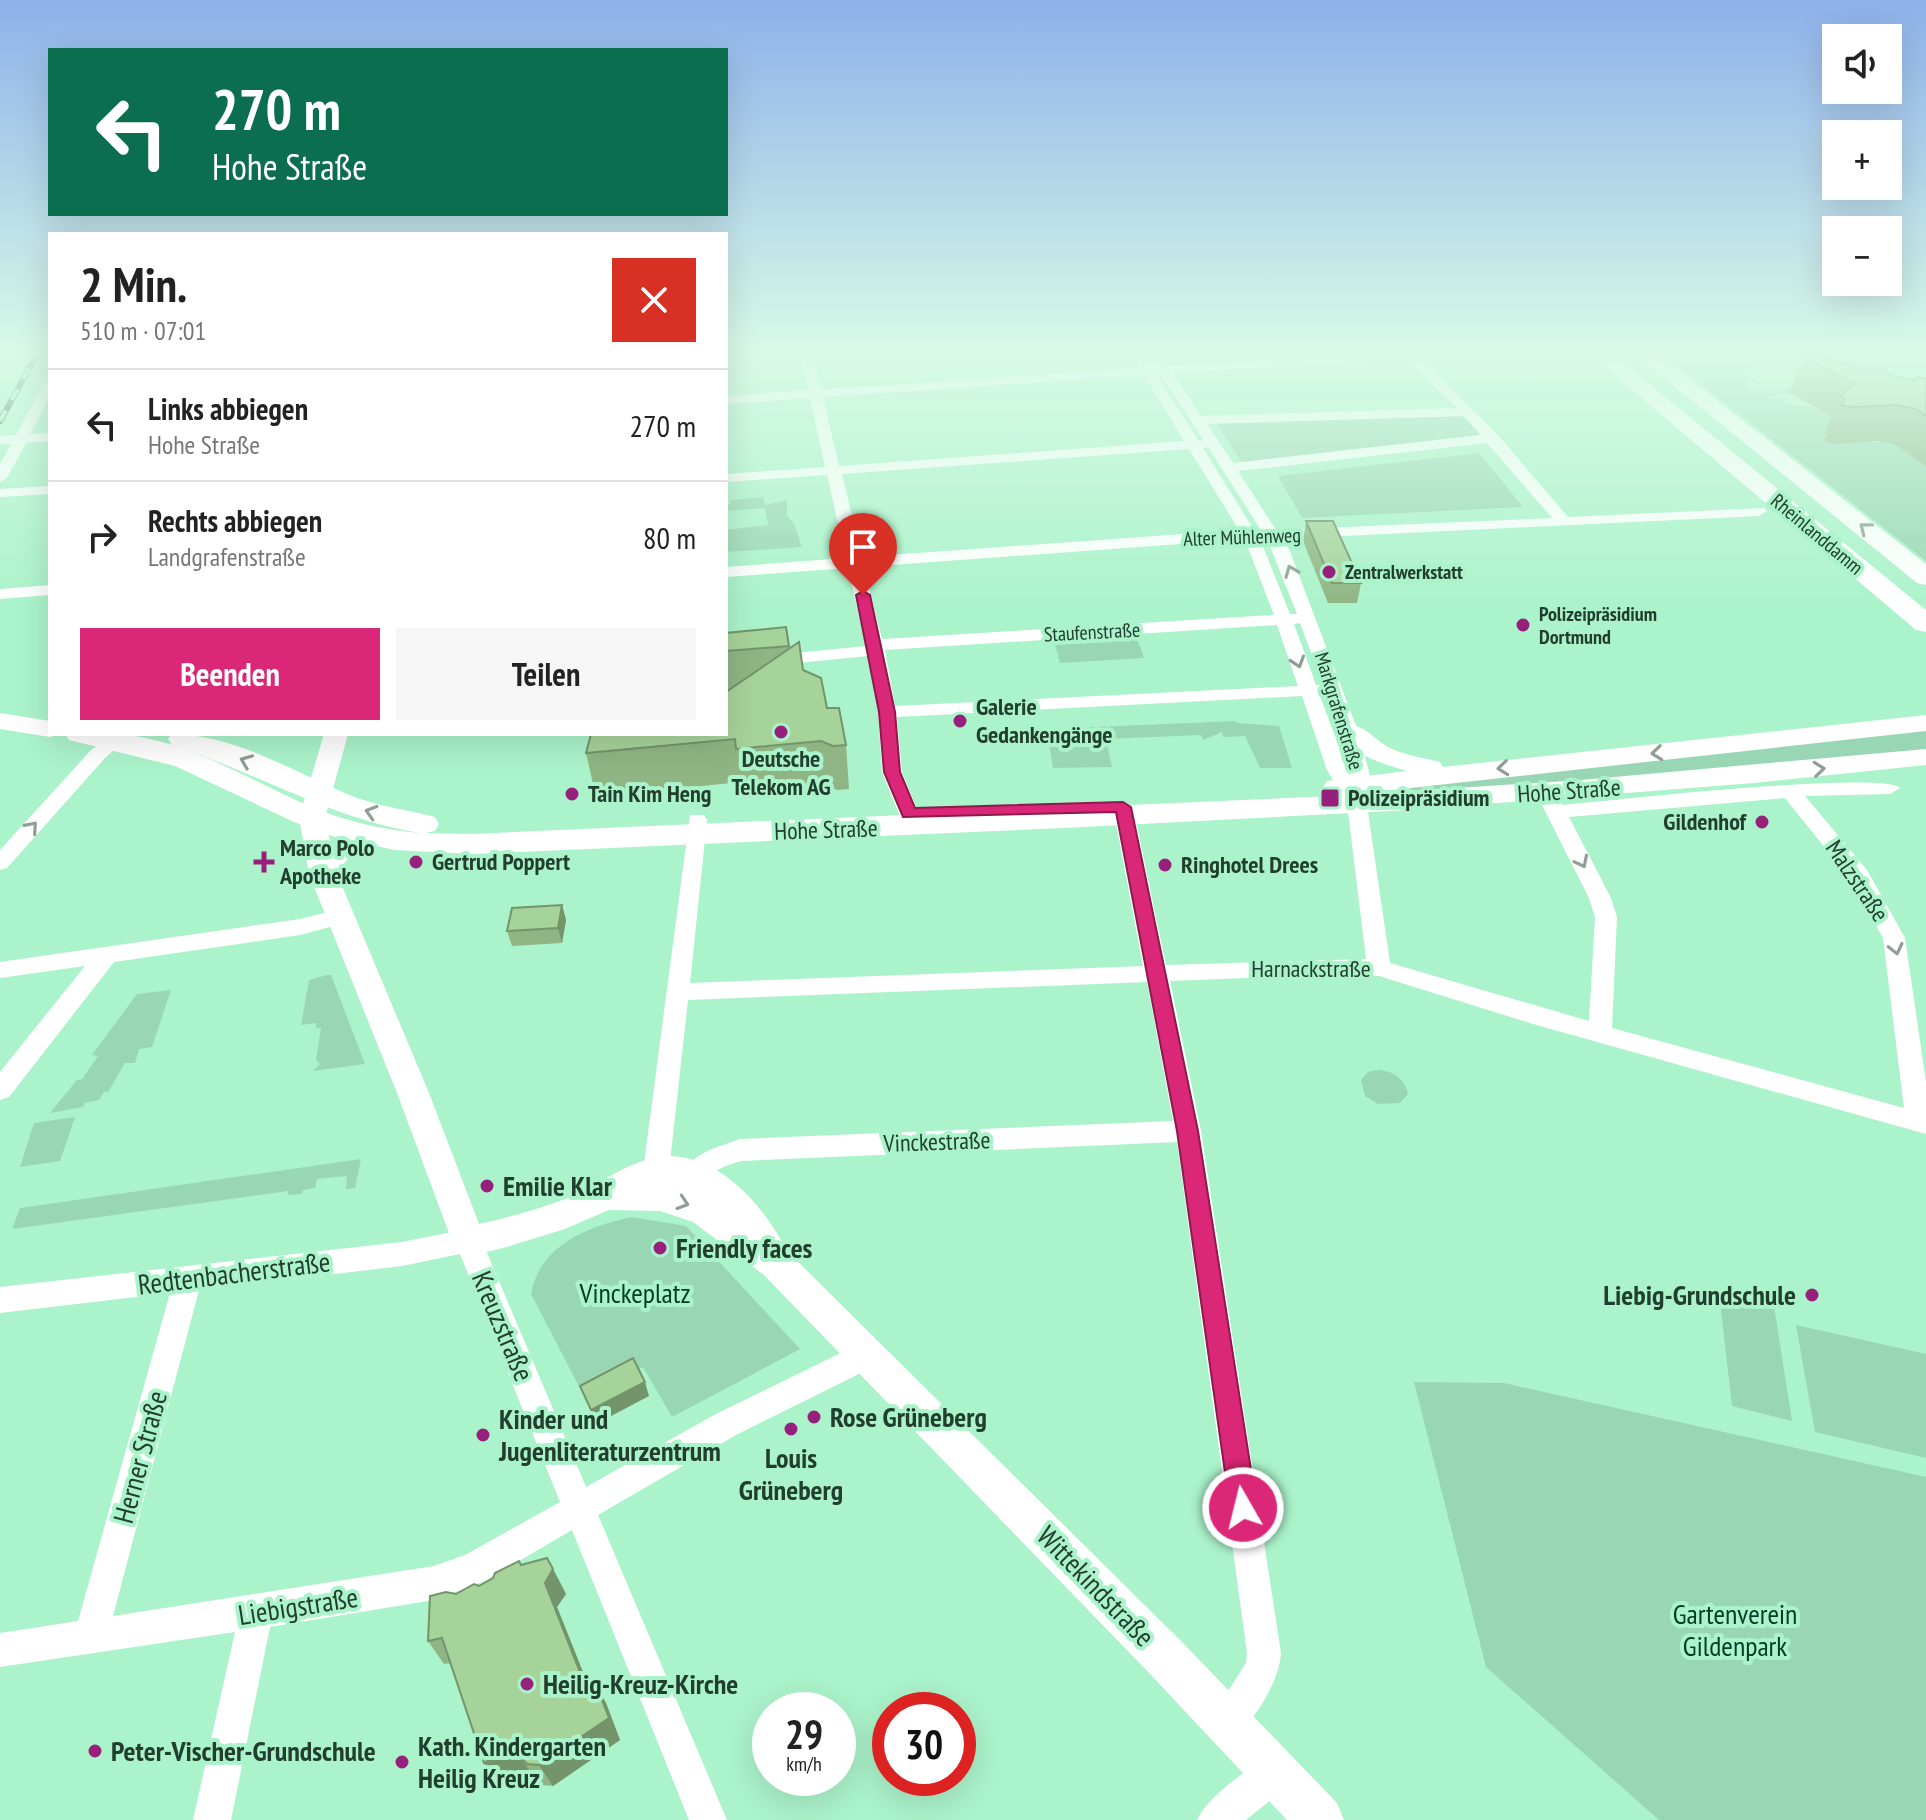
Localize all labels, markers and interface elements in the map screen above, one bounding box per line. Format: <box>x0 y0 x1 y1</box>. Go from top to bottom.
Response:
map controls <box>1822 24 1902 296</box>
button: sound <box>1822 24 1902 104</box>
text: 270 m <box>212 73 341 145</box>
icon: left <box>80 80 184 184</box>
button: + <box>1822 120 1902 200</box>
text: Hohe Straße <box>212 143 367 190</box>
button: − <box>1822 216 1902 296</box>
text: 2 Min. <box>80 253 187 315</box>
button: close <box>612 258 696 342</box>
text: 510 m · 07:01 <box>80 314 206 347</box>
text: Links abbiegen <box>148 389 308 428</box>
icon: left <box>80 403 124 447</box>
text: 270 m <box>630 406 696 445</box>
text: Hohe Straße <box>148 428 260 461</box>
street label: Rheinlanddamm <box>1766 488 1868 580</box>
text: Rechts abbiegen <box>148 501 322 540</box>
pin <box>829 513 897 595</box>
icon: right <box>80 515 124 559</box>
text: 80 m <box>643 518 696 557</box>
street label: Alter Mühlenweg <box>1183 522 1301 552</box>
one-way arrow <box>1859 524 1874 538</box>
icon: arrive <box>841 525 885 569</box>
text: Landgrafenstraße <box>148 540 306 573</box>
place label: Zentralwerkstatt <box>1345 559 1463 585</box>
marker: Zentralwerkstatt <box>1320 563 1338 581</box>
one-way arrow <box>1284 565 1300 579</box>
place label: Polizeipräsidium Dortmund <box>1539 601 1657 650</box>
street label: Staufenstraße <box>1043 616 1141 648</box>
marker: Polizeipräsidium Dortmund <box>1514 616 1532 634</box>
button: Beenden <box>80 628 380 720</box>
button: Teilen <box>396 628 696 720</box>
street label: Markgrafenstraße <box>1309 649 1369 773</box>
one-way arrow <box>1289 654 1305 668</box>
place label: Galerie Gedankengänge <box>976 691 1113 750</box>
marker: Galerie Gedankengänge <box>951 712 969 730</box>
marker: Deutsche Telekom AG <box>772 723 790 741</box>
place label: Deutsche Telekom AG <box>731 743 831 802</box>
one-way arrow <box>1650 744 1663 761</box>
one-way arrow <box>240 754 254 771</box>
one-way arrow <box>1496 760 1509 777</box>
one-way arrow <box>1813 761 1826 778</box>
street label: Hohe Straße <box>1516 771 1622 810</box>
place label: Tain Kim Heng <box>588 778 711 809</box>
place label: Polizeipräsidium <box>1348 782 1490 813</box>
marker: Tain Kim Heng <box>563 785 581 803</box>
marker: Polizeipräsidium <box>1319 787 1341 809</box>
one-way arrow <box>364 806 378 822</box>
place label: Gildenhof <box>1663 806 1748 837</box>
street label: Hohe Straße <box>774 812 878 847</box>
marker: Gildenhof <box>1753 813 1771 831</box>
one-way arrow <box>22 821 37 836</box>
place label: Marco Polo Apotheke <box>279 832 375 891</box>
street label: Malzstraße <box>1819 834 1896 927</box>
place label: Gertrud Poppert <box>432 846 570 877</box>
place label: Ringhotel Drees <box>1181 849 1318 880</box>
marker: Marco Polo Apotheke <box>255 853 273 871</box>
marker: Gertrud Poppert <box>407 853 425 871</box>
one-way arrow <box>1572 854 1587 868</box>
marker: Ringhotel Drees <box>1156 856 1174 874</box>
one-way arrow <box>1887 942 1904 956</box>
street label: Harnackstraße <box>1251 953 1371 984</box>
street label: Vinckestraße <box>882 1124 991 1159</box>
place label: Emilie Klar <box>503 1167 613 1204</box>
marker: Emilie Klar <box>478 1177 496 1195</box>
one-way arrow <box>676 1194 689 1210</box>
place label: Friendly faces <box>676 1229 813 1266</box>
marker: Friendly faces <box>651 1239 669 1257</box>
street label: Redtenbacherstraße <box>136 1242 332 1303</box>
street label: Kreuzstraße <box>464 1265 543 1386</box>
park label: Vinckeplatz <box>578 1274 691 1311</box>
place label: Liebig-Grundschule <box>1603 1276 1796 1313</box>
marker: Liebig-Grundschule <box>1803 1286 1821 1304</box>
street label: Herner Straße <box>104 1387 175 1527</box>
place label: Rose Grüneberg <box>830 1398 987 1435</box>
place label: Kinder und Jugenliteraturzentrum <box>498 1400 721 1469</box>
marker: Rose Grüneberg <box>805 1408 823 1426</box>
marker: Louis Grüneberg <box>782 1420 800 1438</box>
marker: Kinder und Jugenliteraturzentrum <box>474 1426 492 1444</box>
place label: Louis Grüneberg <box>739 1439 843 1508</box>
position arrow <box>1201 1466 1285 1550</box>
street label: Wittekindstraße <box>1029 1517 1163 1654</box>
street label: Liebigstraße <box>235 1578 361 1633</box>
park label: Gartenverein Gildenpark <box>1673 1595 1797 1664</box>
place label: Heilig-Kreuz-Kirche <box>543 1665 738 1702</box>
marker: Heilig-Kreuz-Kirche <box>518 1675 536 1693</box>
speed limit sign: 30 <box>872 1692 976 1796</box>
text: 29 <box>785 1708 823 1760</box>
place label: Kath. Kindergarten Heilig Kreuz <box>418 1727 606 1796</box>
place label: Peter-Vischer-Grundschule <box>111 1732 376 1769</box>
marker: Peter-Vischer-Grundschule <box>86 1742 104 1760</box>
text: km/h <box>786 1751 822 1777</box>
marker: Kath. Kindergarten Heilig Kreuz <box>393 1753 411 1771</box>

